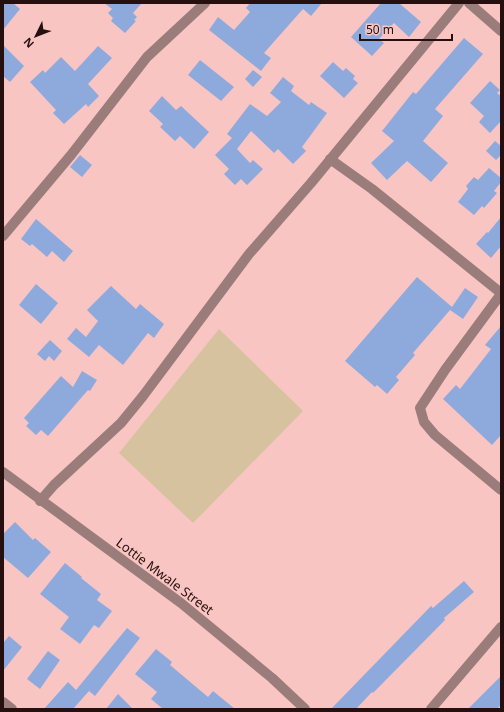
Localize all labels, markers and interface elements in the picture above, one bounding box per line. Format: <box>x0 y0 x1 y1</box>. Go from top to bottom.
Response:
north arrow <box>16 16 56 56</box>
scale bar <box>360 16 452 42</box>
text: 50 m <box>366 21 394 38</box>
text: N <box>20 35 37 52</box>
street label: Lottie Mwale Street <box>113 533 218 619</box>

